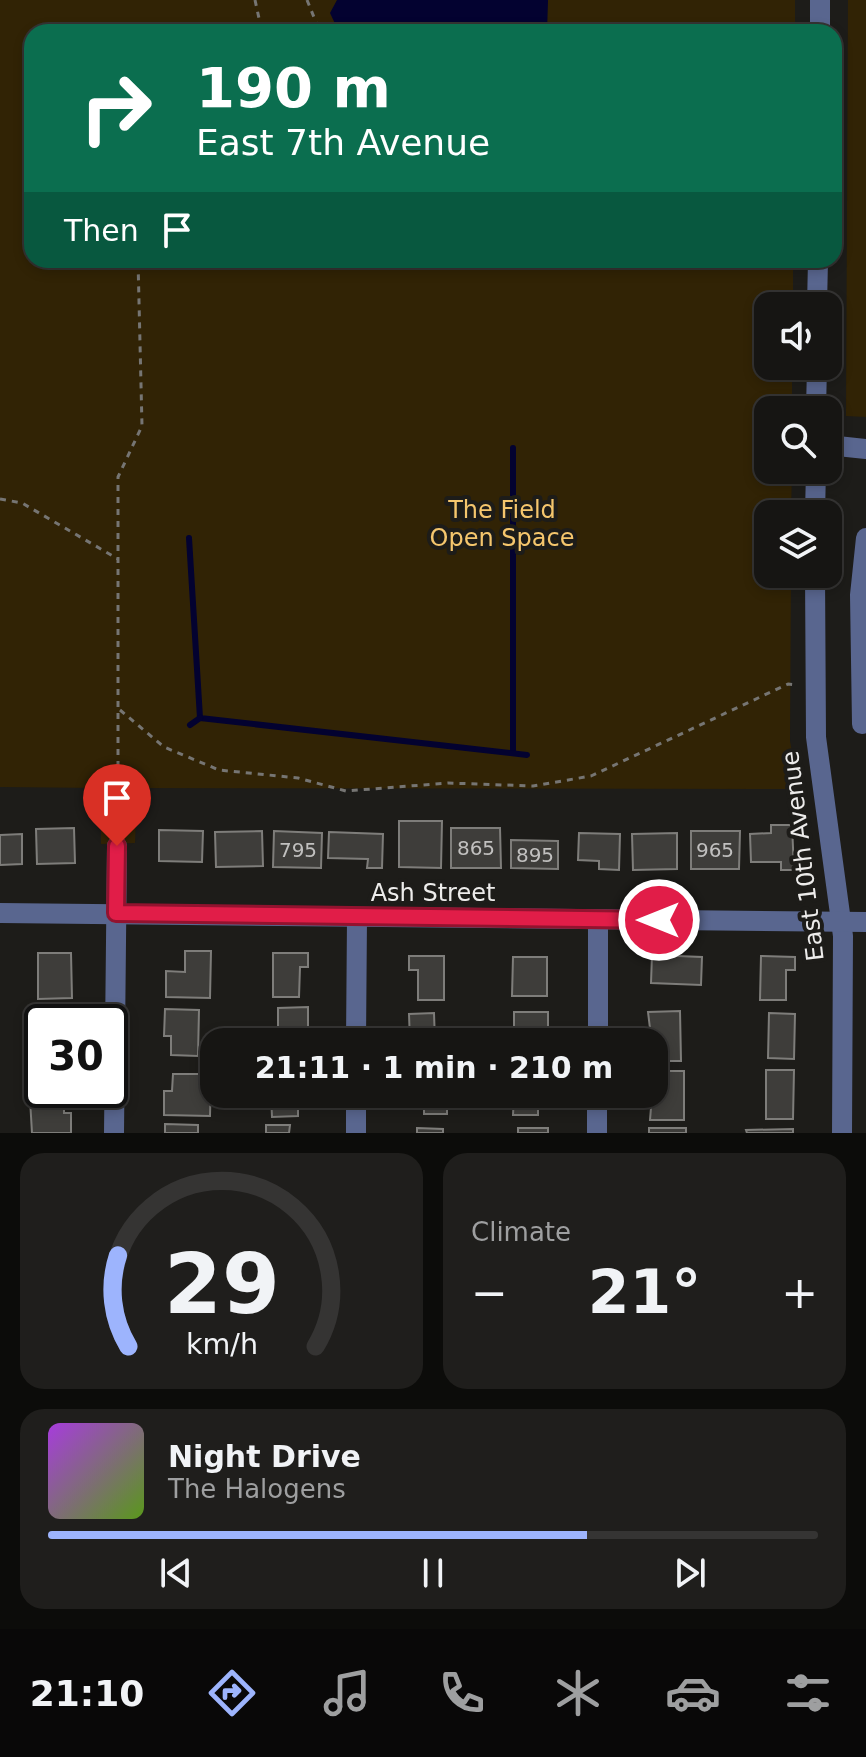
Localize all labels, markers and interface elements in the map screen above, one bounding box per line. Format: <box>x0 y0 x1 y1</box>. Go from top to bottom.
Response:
text: 190 m <box>196 55 391 120</box>
icon: right <box>64 56 168 160</box>
text: East 7th Avenue <box>196 122 490 163</box>
icon: arrive <box>155 208 199 252</box>
text: Then <box>64 213 139 248</box>
map controls <box>754 292 842 588</box>
button: sound <box>754 292 842 380</box>
button: search <box>754 396 842 484</box>
park label: The Field Open Space <box>430 496 574 552</box>
button: layers <box>754 500 842 588</box>
street label: East 10th Avenue <box>776 749 830 963</box>
pin <box>83 764 151 846</box>
icon: arrive <box>95 776 139 820</box>
house number: 865 <box>457 836 495 860</box>
house number: 795 <box>279 838 317 862</box>
house number: 965 <box>696 838 734 862</box>
house number: 895 <box>516 843 554 867</box>
position arrow <box>617 878 701 962</box>
street label: Ash Street <box>371 879 495 907</box>
speed limit sign: 30 <box>24 1004 128 1108</box>
text: 21:11 · 1 min · 210 m <box>255 1050 613 1085</box>
text: Climate <box>471 1217 571 1247</box>
text: 29 <box>164 1236 279 1333</box>
text: 21° <box>588 1257 701 1327</box>
text: − <box>471 1267 508 1318</box>
text: + <box>781 1267 818 1318</box>
text: km/h <box>185 1327 258 1361</box>
text: Night Drive <box>168 1439 361 1474</box>
text: The Halogens <box>168 1474 346 1504</box>
icon: previous <box>154 1551 198 1595</box>
icon: pause <box>411 1551 455 1595</box>
icon: next <box>668 1551 712 1595</box>
icon: directions <box>204 1665 260 1721</box>
icon: music <box>319 1665 375 1721</box>
icon: phone <box>434 1665 490 1721</box>
icon: climate <box>550 1665 606 1721</box>
icon: car <box>665 1665 721 1721</box>
icon: filters <box>780 1665 836 1721</box>
text: 21:10 <box>30 1673 144 1714</box>

